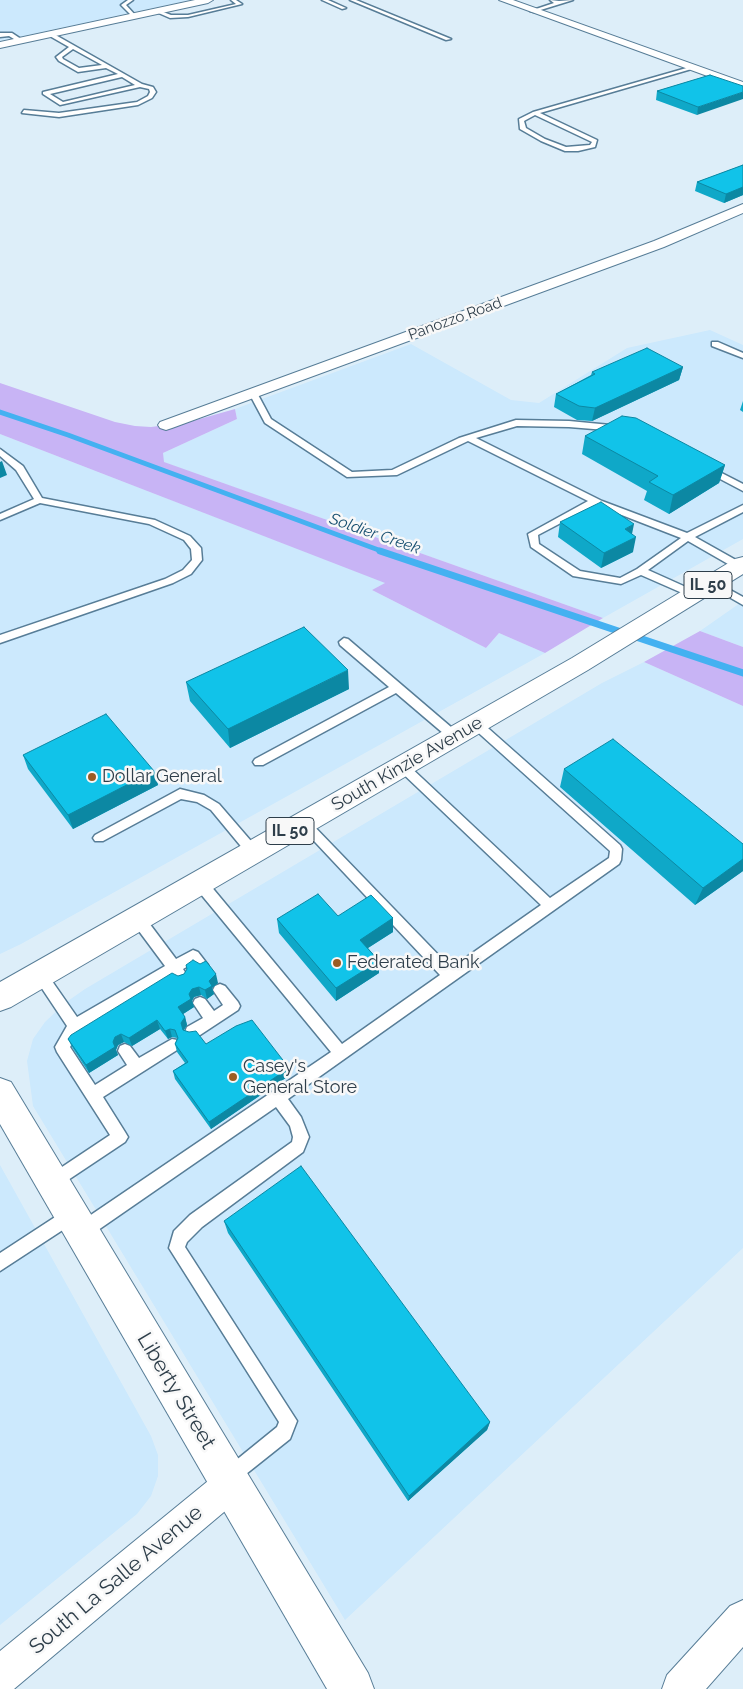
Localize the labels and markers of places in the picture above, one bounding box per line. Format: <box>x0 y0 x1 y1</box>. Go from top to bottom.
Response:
place label: Dollar General <box>102 766 222 788</box>
marker: Dollar General <box>86 771 98 783</box>
place label: Federated Bank <box>347 952 479 974</box>
marker: Federated Bank <box>331 957 343 969</box>
place label: Casey's General Store <box>243 1056 357 1098</box>
marker: Casey's General Store <box>227 1071 239 1083</box>

